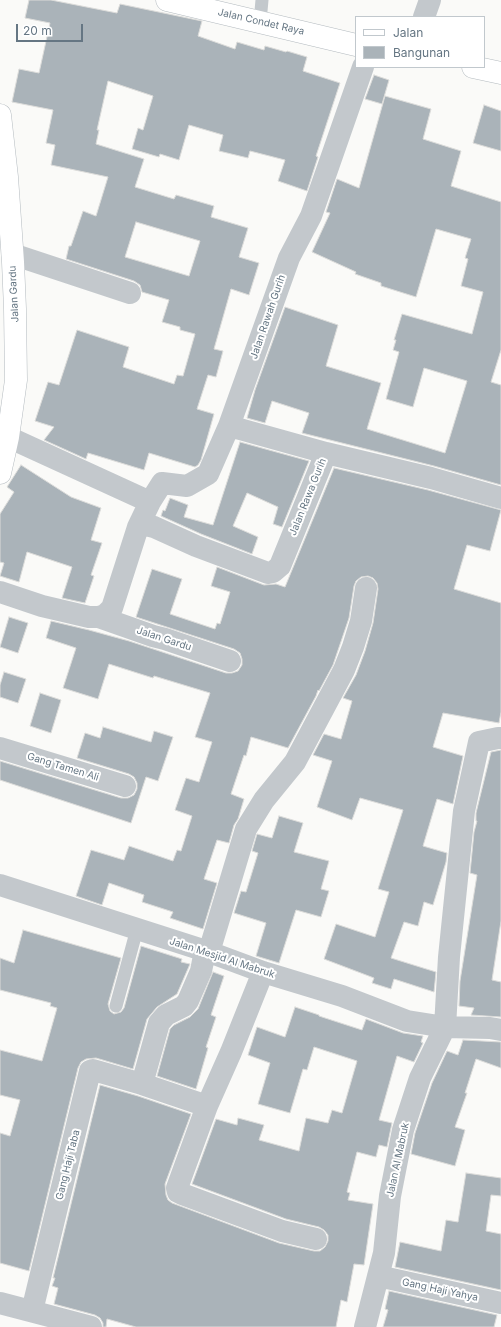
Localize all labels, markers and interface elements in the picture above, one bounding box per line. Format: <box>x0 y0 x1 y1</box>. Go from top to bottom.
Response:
street label: Jalan Condet Raya <box>217 6 305 38</box>
scale bar <box>18 16 85 42</box>
legend <box>355 16 485 68</box>
text: 20 m <box>23 23 52 38</box>
text: Jalan <box>393 25 423 40</box>
text: Bangunan <box>393 45 450 60</box>
street label: Jalan Gardu <box>7 265 21 323</box>
street label: Jalan Rawah Gurih <box>248 273 288 361</box>
street label: Jalan Rawa Gurih <box>287 457 329 537</box>
street label: Jalan Gardu <box>135 625 193 653</box>
street label: Gang Tamen Ali <box>26 750 100 784</box>
street label: Jalan Mesjid Al Mabruk <box>168 935 276 981</box>
street label: Jalan Al Mabruk <box>384 1122 412 1198</box>
street label: Gang Haji Taba <box>53 1129 83 1201</box>
street label: Gang Haji Yahya <box>401 1276 479 1304</box>

